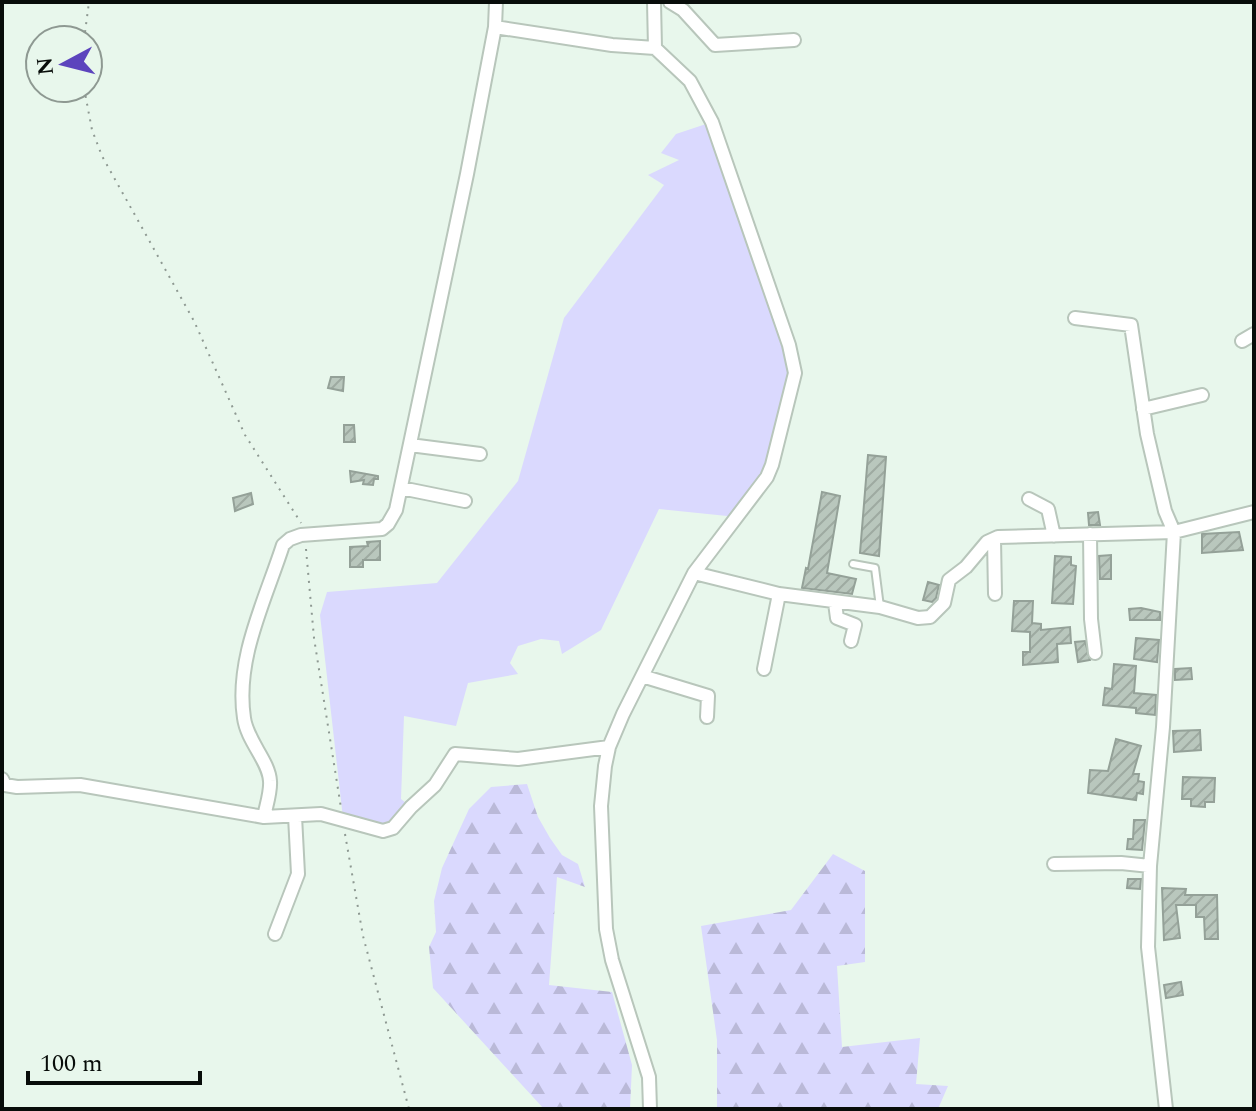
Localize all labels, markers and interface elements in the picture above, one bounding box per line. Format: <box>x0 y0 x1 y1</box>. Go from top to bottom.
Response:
north arrow <box>24 24 104 104</box>
text: N <box>28 55 63 77</box>
scale bar <box>28 1035 200 1085</box>
text: 100 m <box>40 1046 103 1082</box>

